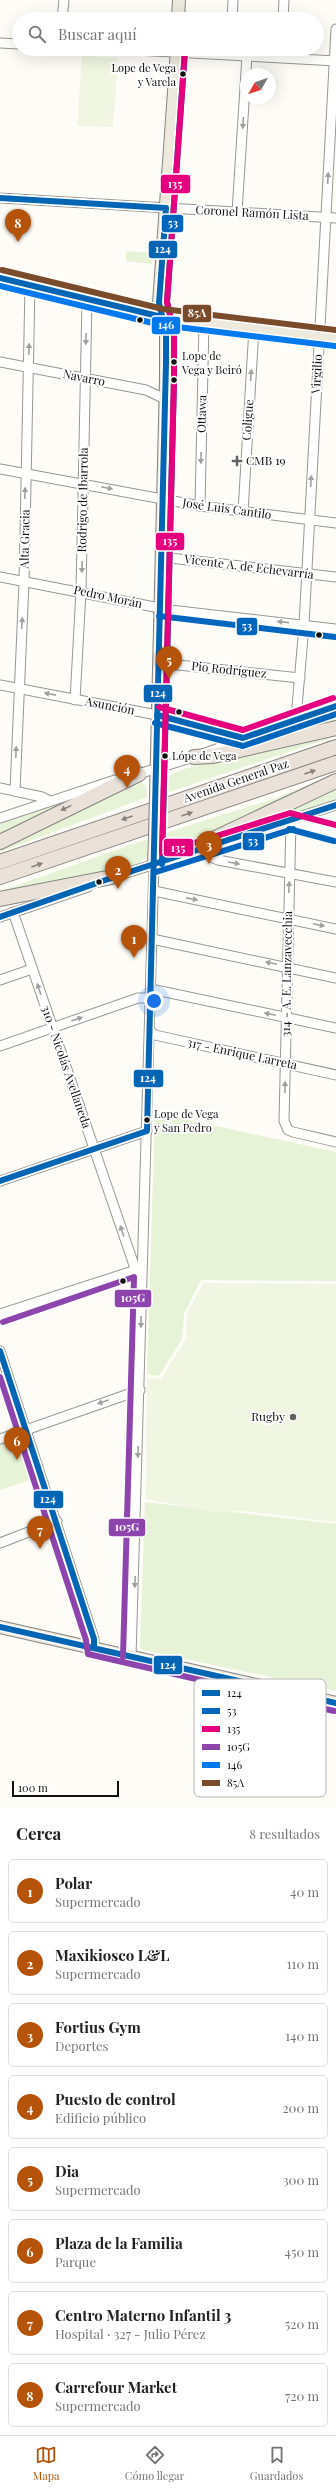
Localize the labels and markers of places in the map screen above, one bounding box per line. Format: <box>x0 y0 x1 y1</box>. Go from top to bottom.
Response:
place label: Lope de Vega y Varela <box>111 60 177 89</box>
marker: Lope de Vega y Varela <box>178 69 188 79</box>
pin: 8 <box>5 209 31 242</box>
unlabelled marker <box>135 315 145 325</box>
place label: Lope de Vega y Beiró <box>181 348 242 377</box>
marker: Lope de Vega y Beiró <box>169 357 179 367</box>
unlabelled marker <box>169 375 179 385</box>
place label: CMB 19 <box>246 452 286 468</box>
marker: CMB 19 <box>231 455 243 467</box>
unlabelled marker <box>314 630 324 640</box>
pin: 5 <box>156 646 182 679</box>
unlabelled marker <box>174 707 184 717</box>
place label: Lópe de Vega <box>172 748 237 763</box>
marker: Lópe de Vega <box>160 751 170 761</box>
pin: 4 <box>114 755 140 788</box>
pin: 3 <box>196 831 222 864</box>
pin: 2 <box>105 856 131 889</box>
unlabelled marker <box>94 877 104 887</box>
pin: 1 <box>121 925 147 958</box>
place label: Lope de Vega y San Pedro <box>153 1106 219 1135</box>
marker: Lope de Vega y San Pedro <box>142 1115 152 1125</box>
unlabelled marker <box>118 1276 128 1286</box>
place label: Rugby <box>251 1408 285 1424</box>
marker: Rugby <box>288 1412 298 1422</box>
pin: 6 <box>4 1427 30 1460</box>
pin: 7 <box>27 1516 53 1549</box>

